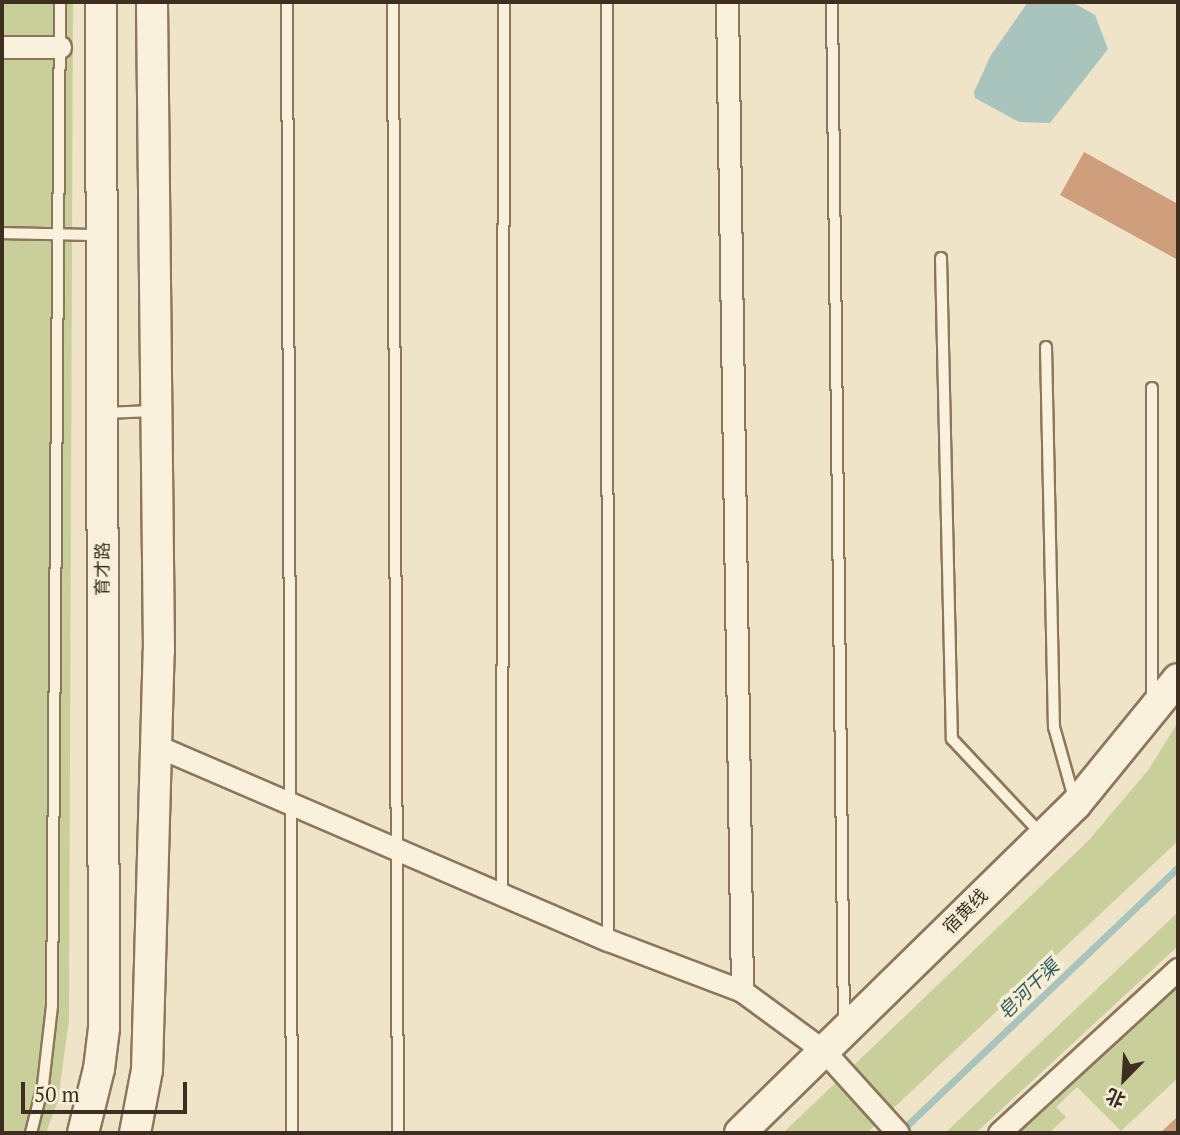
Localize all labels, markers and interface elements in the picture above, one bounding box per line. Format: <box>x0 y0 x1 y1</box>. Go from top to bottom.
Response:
street label: 育才路 <box>91 542 113 596</box>
street label: 宿黄线 <box>938 884 992 938</box>
water label: 皂河干渠 <box>993 954 1063 1024</box>
north arrow <box>1089 1044 1159 1114</box>
scale bar <box>24 1068 191 1112</box>
text: 50 m <box>34 1080 80 1108</box>
text: 北 <box>1101 1083 1129 1114</box>

